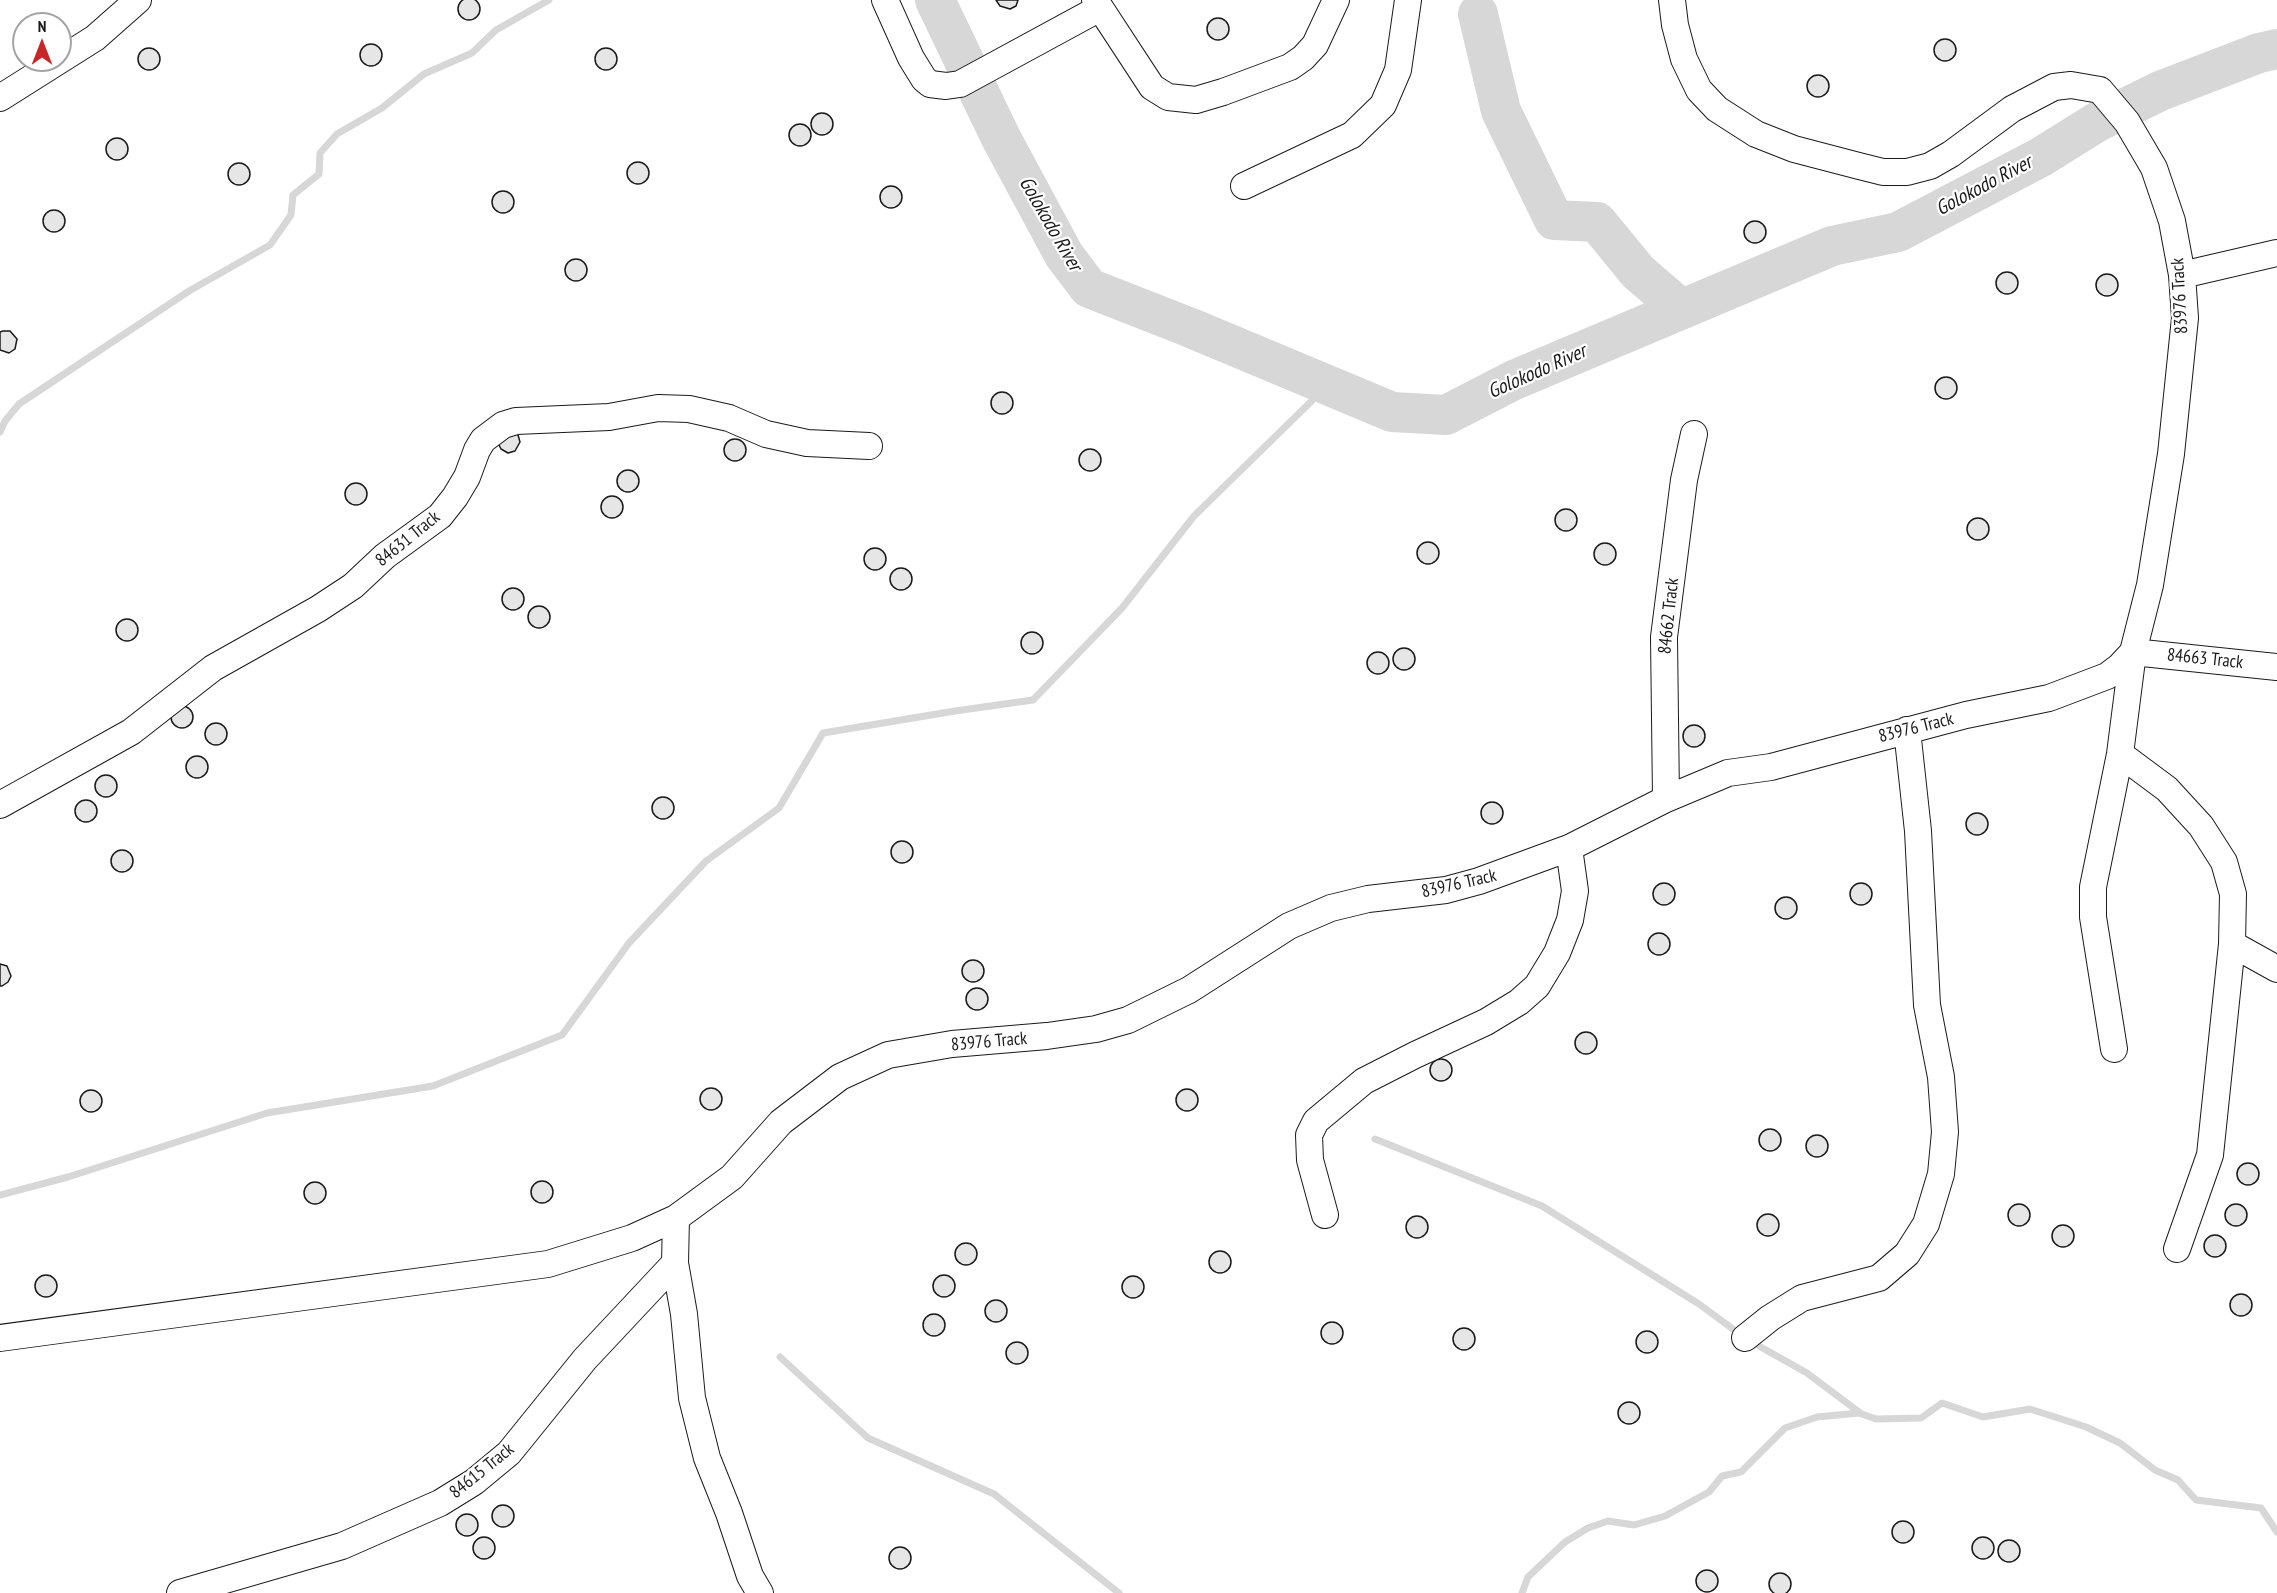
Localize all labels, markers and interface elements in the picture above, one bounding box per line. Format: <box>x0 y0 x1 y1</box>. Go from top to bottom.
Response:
north arrow <box>12 12 72 72</box>
text: N <box>38 16 46 36</box>
water label: Golokodo River <box>1932 151 2036 221</box>
water label: Golokodo River <box>1013 173 1087 275</box>
street label: 83976 Track <box>2167 257 2193 335</box>
water label: Golokodo River <box>1484 340 1590 404</box>
street label: 84631 Track <box>372 507 444 571</box>
street label: 84662 Track <box>1654 577 1684 655</box>
street label: 84663 Track <box>2166 644 2244 674</box>
street label: 83976 Track <box>1876 708 1956 748</box>
street label: 83976 Track <box>1419 865 1499 903</box>
street label: 83976 Track <box>950 1028 1028 1056</box>
street label: 84615 Track <box>446 1439 518 1503</box>

